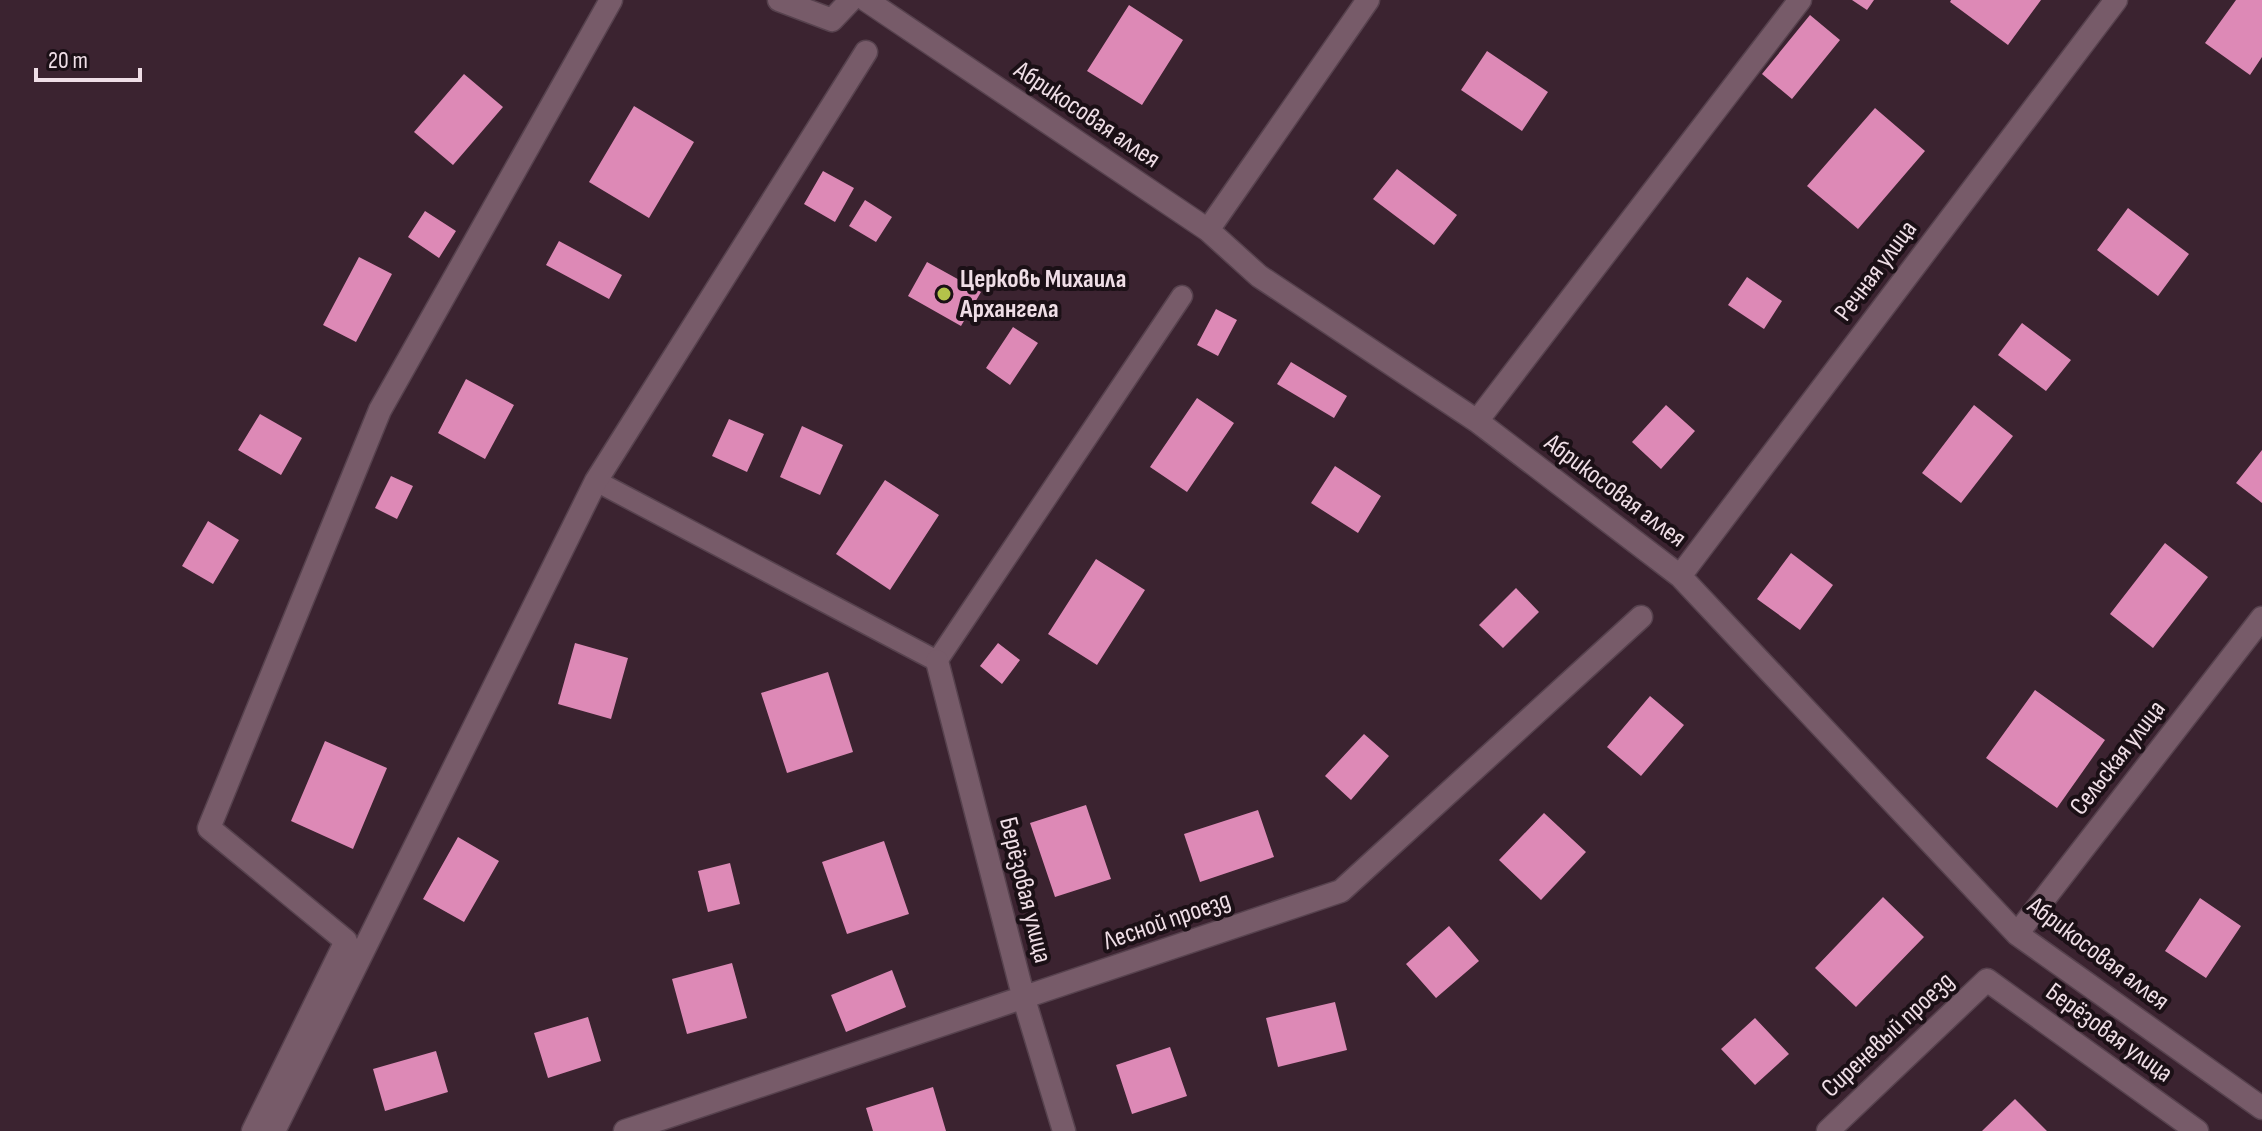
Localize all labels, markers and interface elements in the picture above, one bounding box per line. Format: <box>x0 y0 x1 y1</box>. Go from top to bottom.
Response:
scale bar <box>36 32 140 82</box>
text: 20 m <box>48 46 88 75</box>
street label: Абрикосовая аллея <box>1007 54 1166 175</box>
street label: Речная улица <box>1828 215 1924 327</box>
place label: Церковь Михаила Архангела <box>959 264 1126 325</box>
marker: Церковь Михаила Архангела <box>935 285 953 303</box>
street label: Абрикосовая аллея <box>1537 427 1692 554</box>
street label: Сельская улица <box>2064 695 2172 821</box>
street label: Берёзовая улица <box>992 814 1058 966</box>
street label: Лесной проезд <box>1099 885 1234 957</box>
street label: Абрикосовая аллея <box>2020 890 2175 1017</box>
street label: Сиреневый проезд <box>1815 966 1961 1104</box>
street label: Берёзовая улица <box>2040 977 2178 1089</box>

